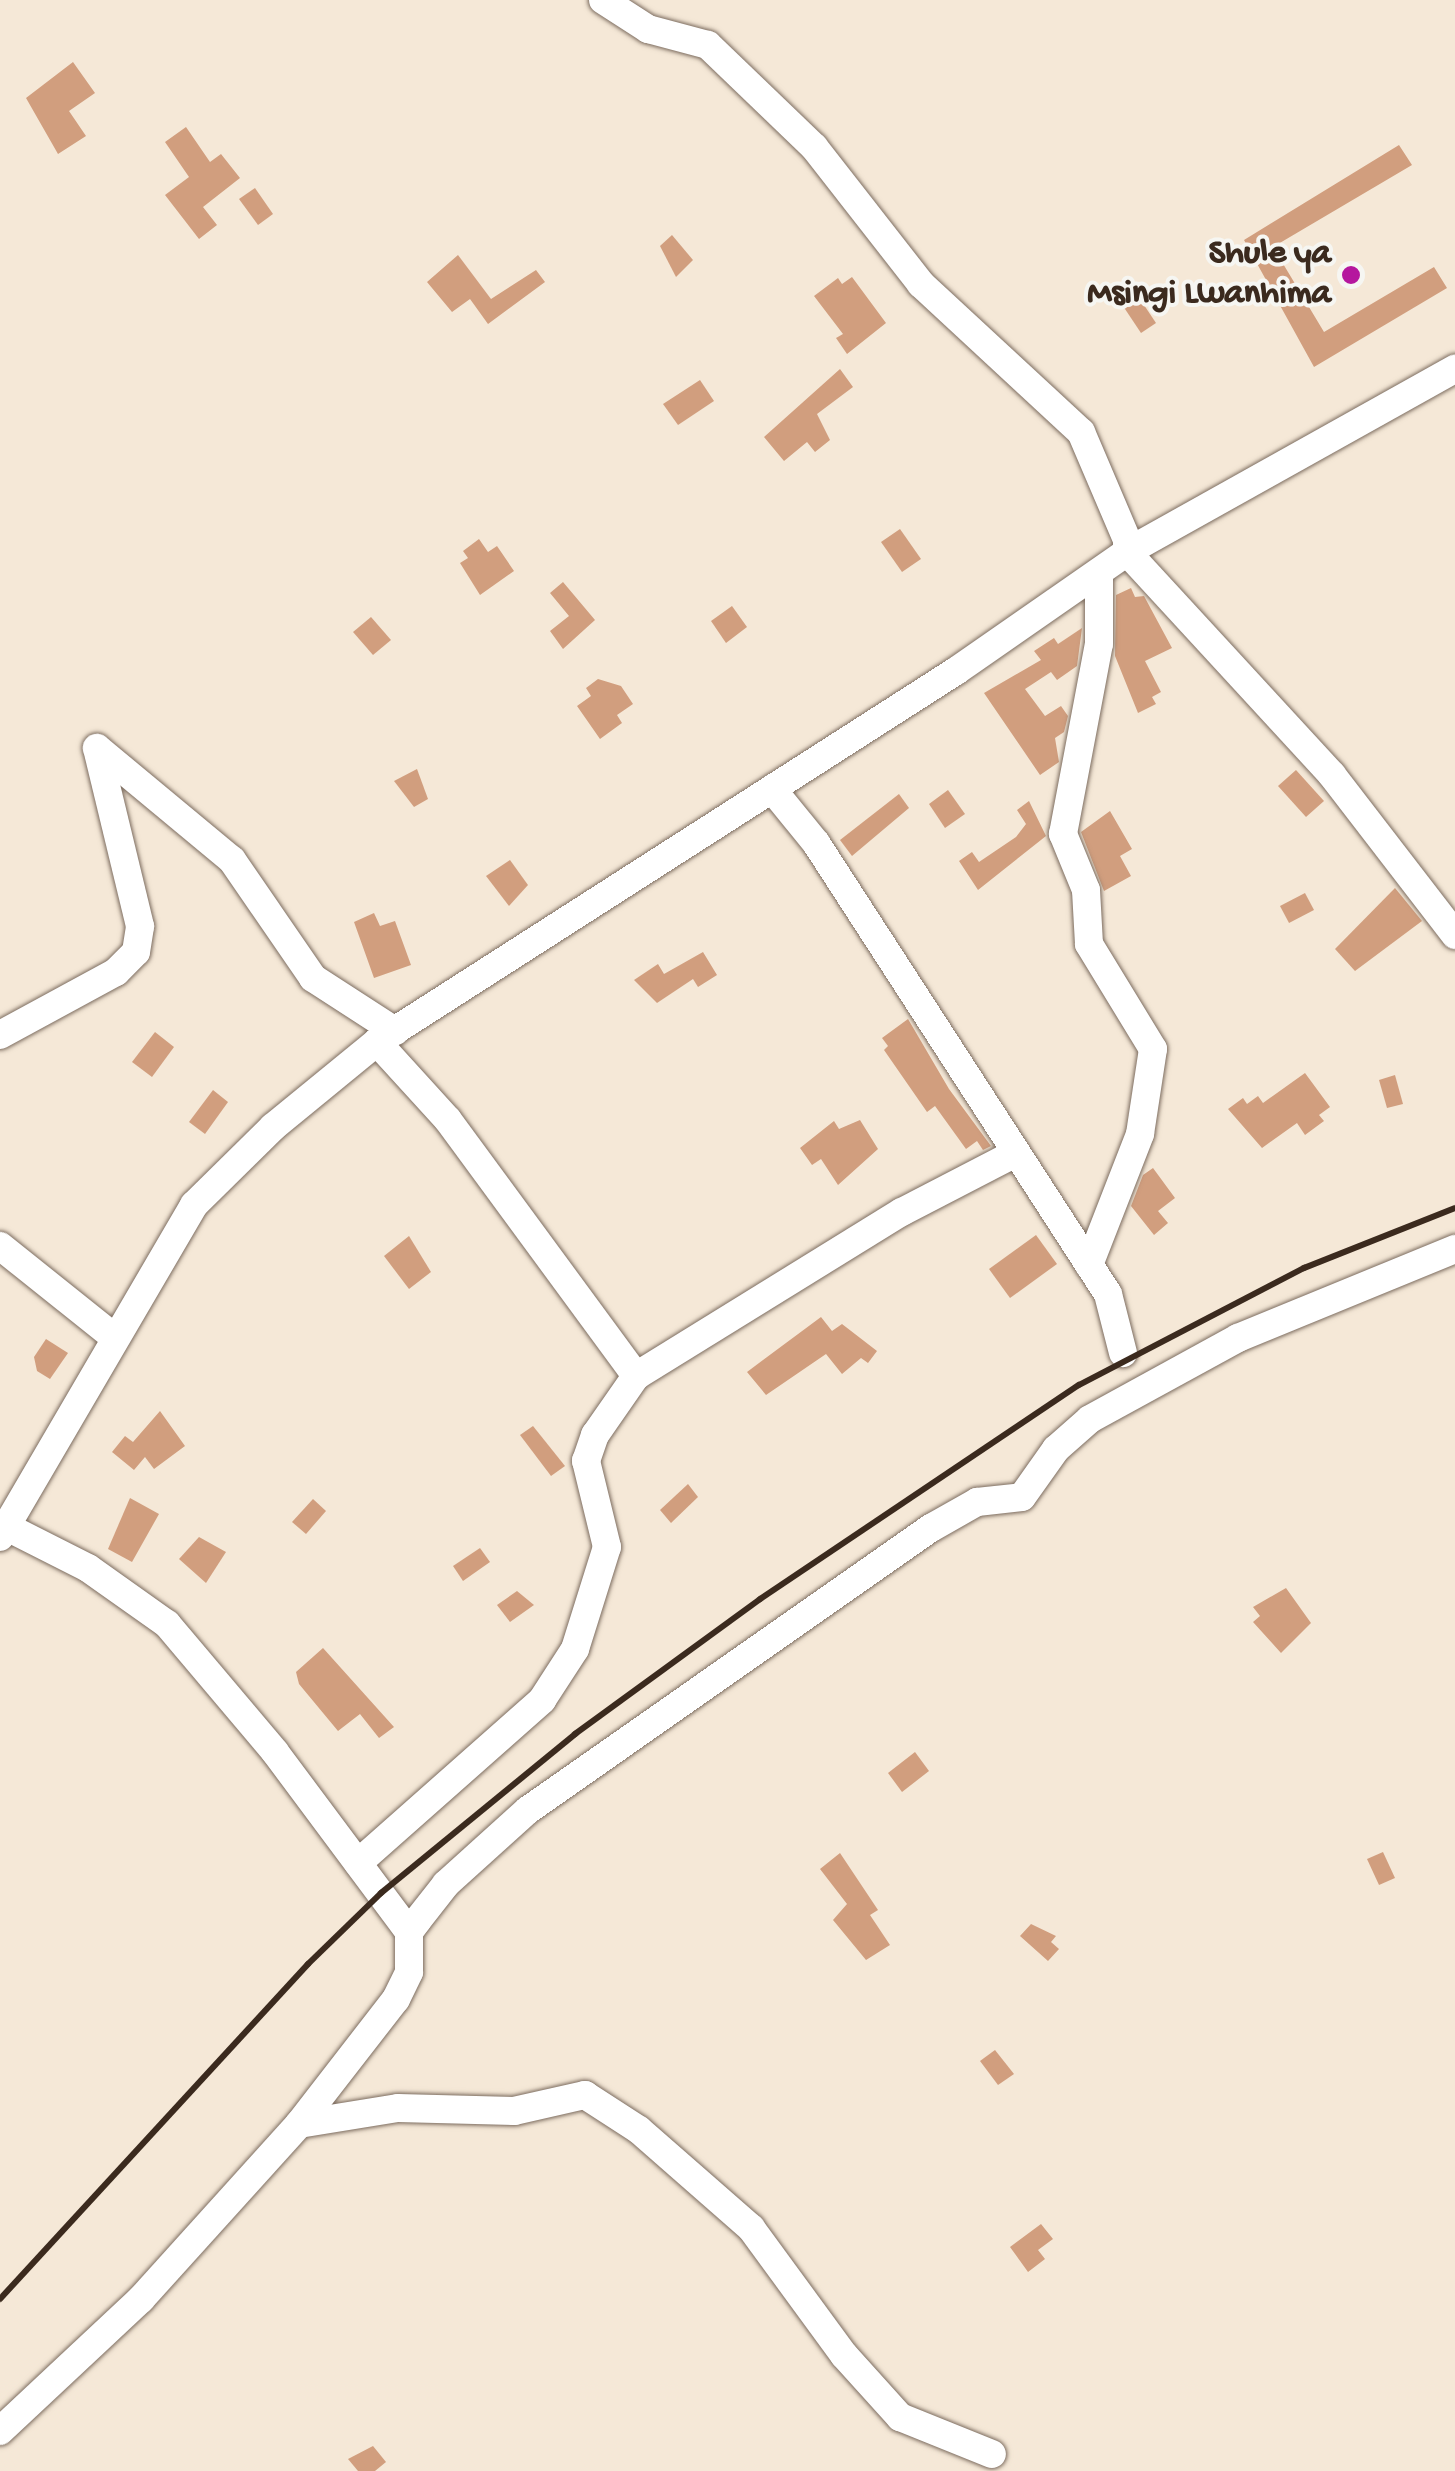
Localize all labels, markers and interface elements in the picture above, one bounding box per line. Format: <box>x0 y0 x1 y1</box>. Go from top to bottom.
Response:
place label: Shule ya Msingi Lwanhima <box>1087 234 1331 316</box>
marker: Shule ya Msingi Lwanhima <box>1340 264 1362 286</box>

